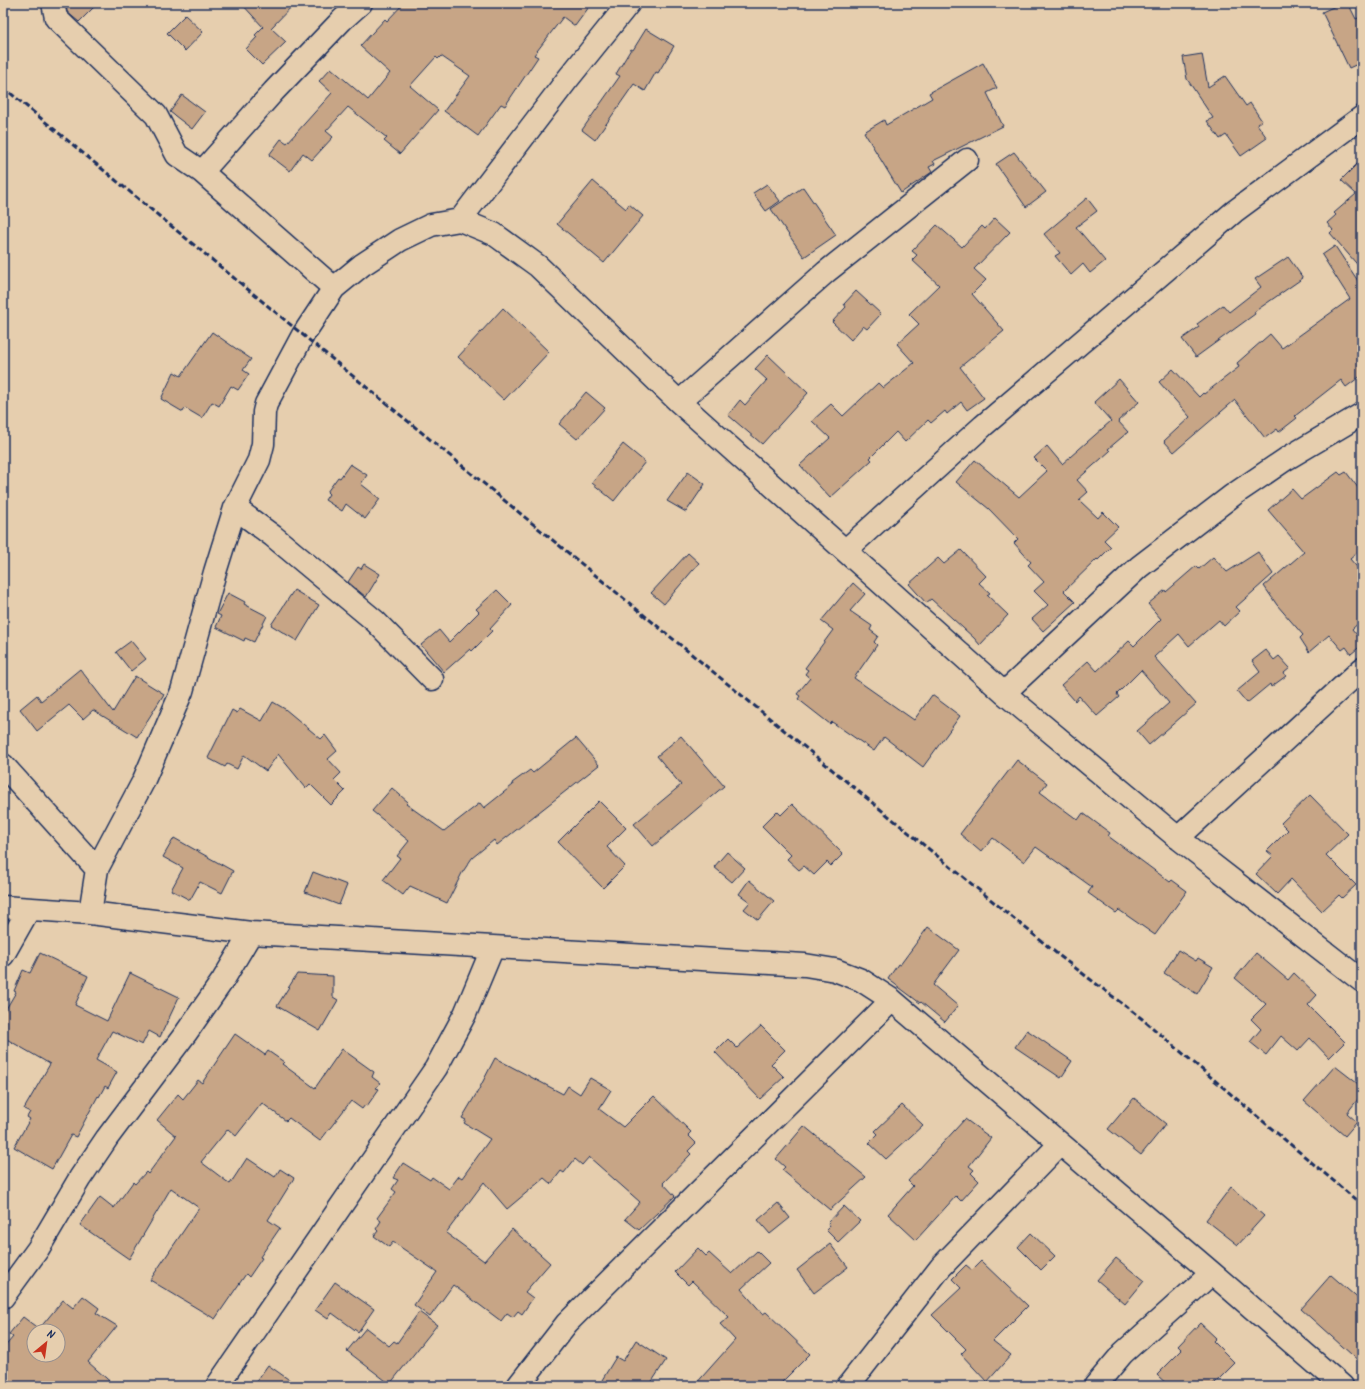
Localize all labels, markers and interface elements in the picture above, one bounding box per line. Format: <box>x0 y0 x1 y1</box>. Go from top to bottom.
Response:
north arrow <box>26 1323 66 1363</box>
text: N <box>43 1326 58 1345</box>

